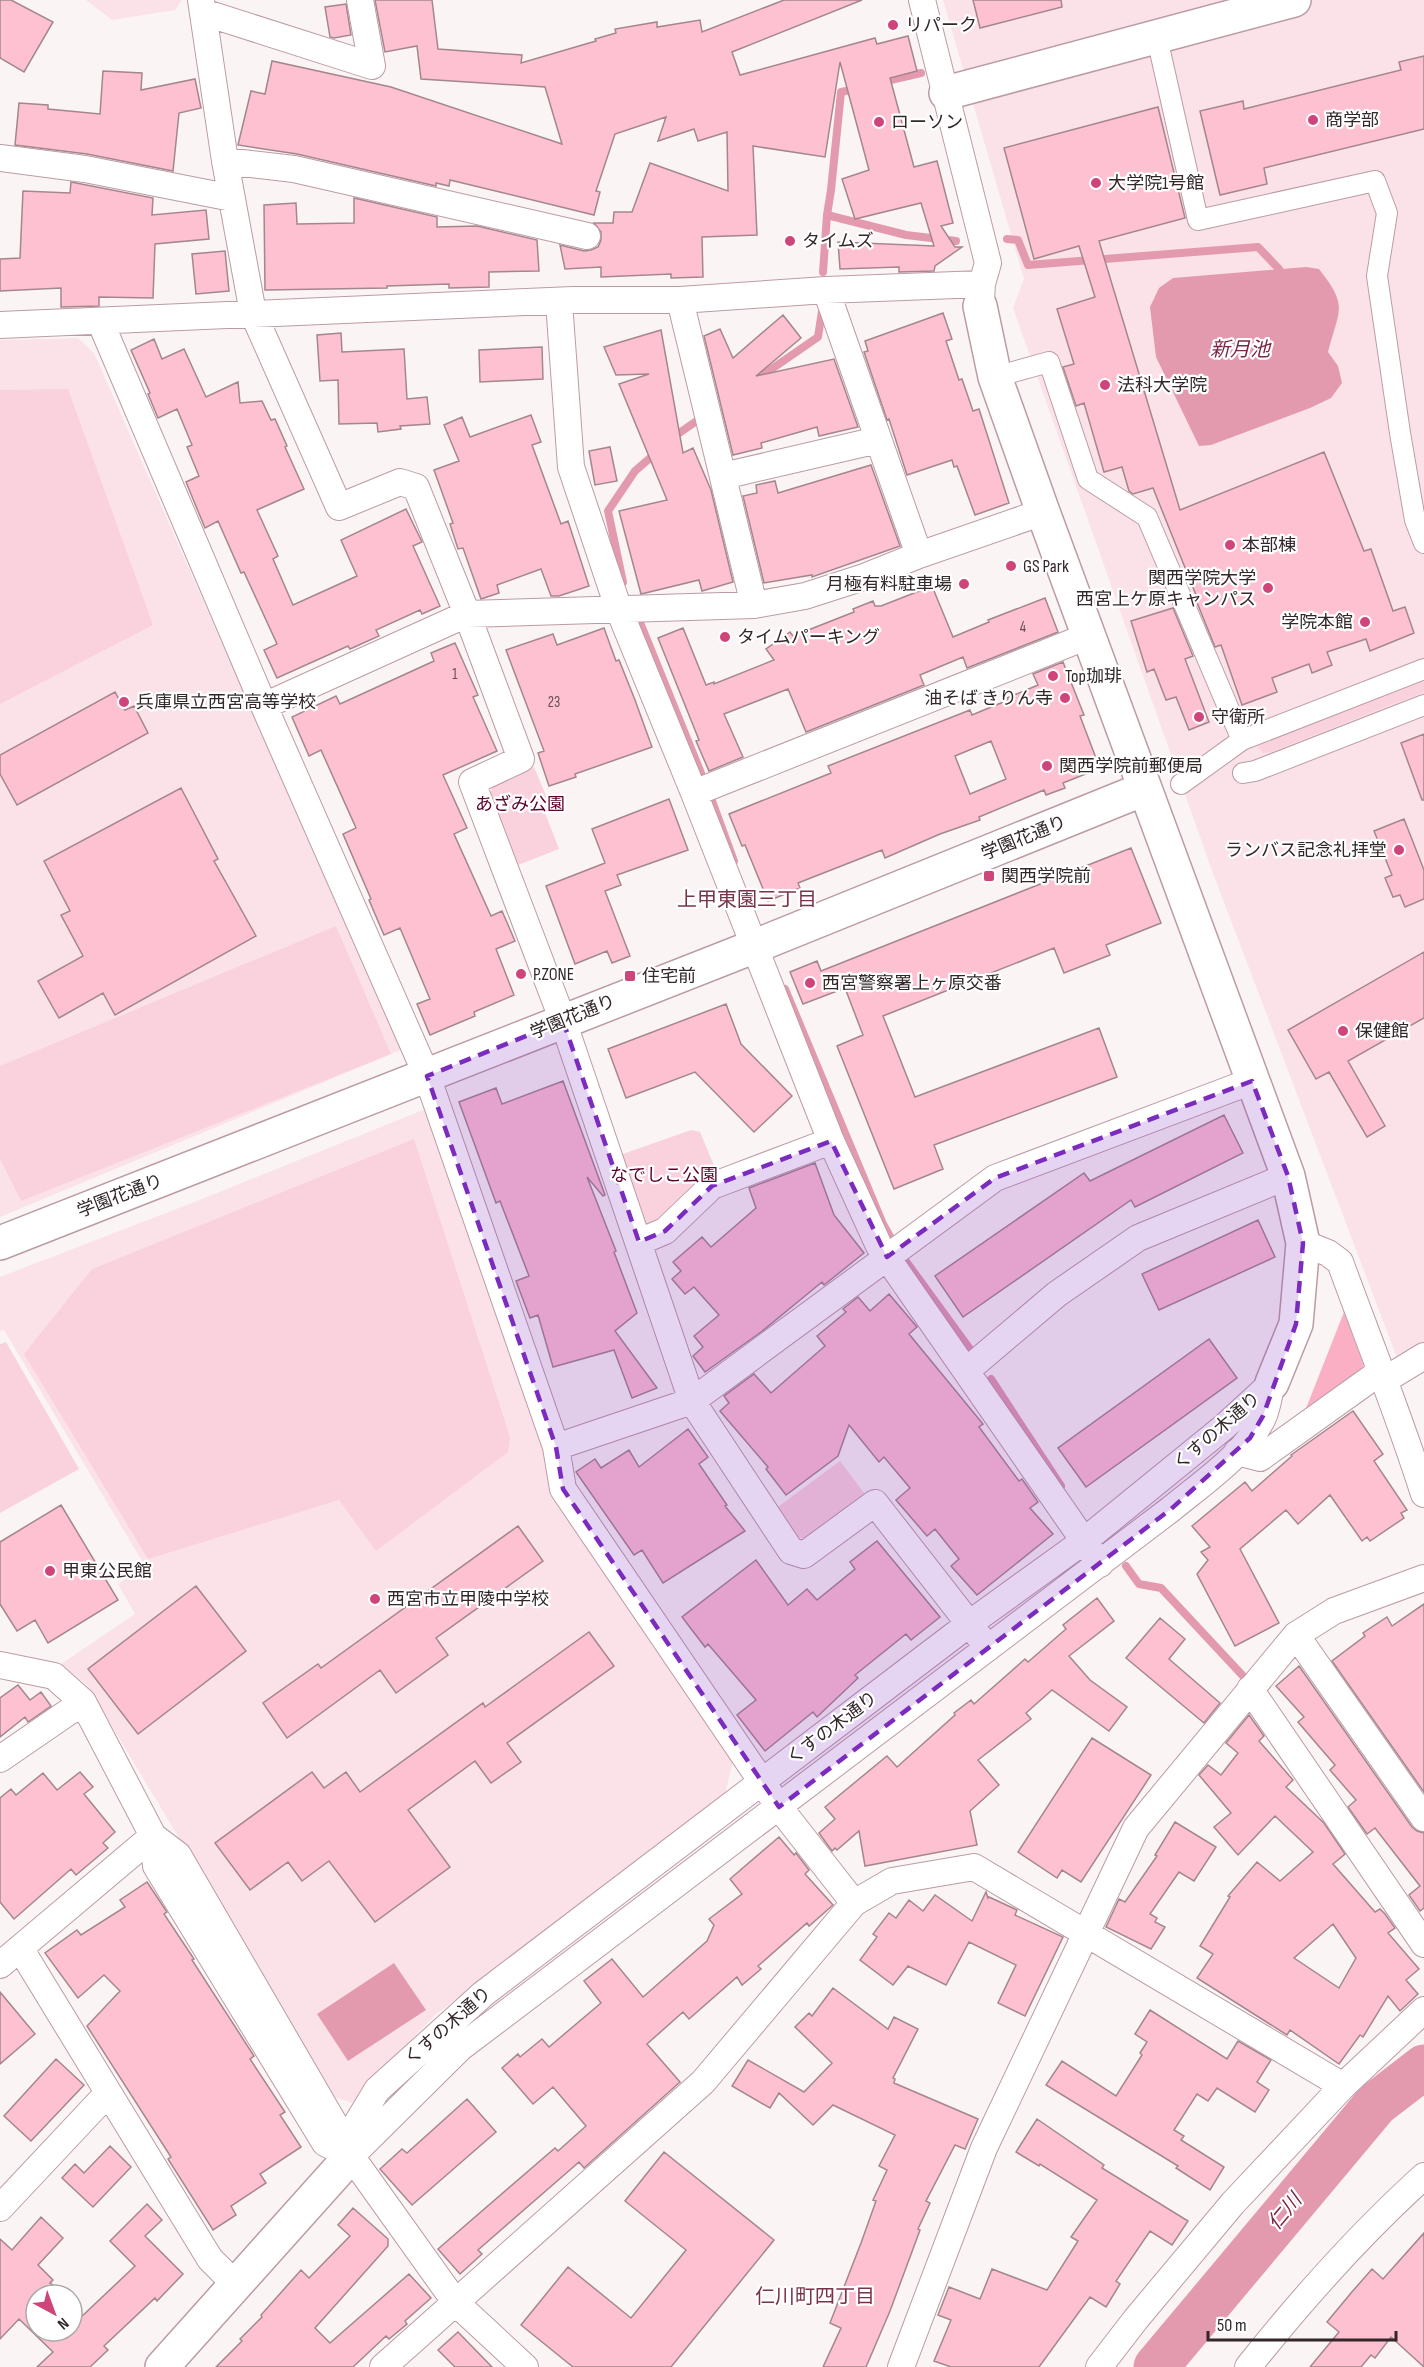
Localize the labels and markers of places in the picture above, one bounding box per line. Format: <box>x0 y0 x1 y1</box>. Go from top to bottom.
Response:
place label: リパーク <box>905 15 977 36</box>
marker: リパーク <box>886 18 900 32</box>
place label: 商学部 <box>1325 110 1379 131</box>
place label: ローソン <box>891 112 963 133</box>
marker: 商学部 <box>1306 113 1320 127</box>
marker: ローソン <box>872 115 886 129</box>
place label: 大学院1号館 <box>1108 173 1204 194</box>
marker: 大学院1号館 <box>1089 176 1103 190</box>
place label: タイムズ <box>802 231 874 252</box>
marker: タイムズ <box>783 234 797 248</box>
place label: 法科大学院 <box>1117 375 1207 396</box>
marker: 法科大学院 <box>1098 378 1112 392</box>
place label: 本部棟 <box>1242 535 1296 556</box>
marker: 本部棟 <box>1223 538 1237 552</box>
place label: GS Park <box>1023 556 1069 577</box>
marker: GS Park <box>1004 559 1018 573</box>
place label: 関西学院大学 西宮上ケ原キャンパス <box>1076 568 1256 610</box>
place label: 月極有料駐車場 <box>826 574 952 595</box>
marker: 月極有料駐車場 <box>957 577 971 591</box>
marker: 関西学院大学 西宮上ケ原キャンパス <box>1261 581 1275 595</box>
place label: 学院本館 <box>1281 612 1353 633</box>
marker: 学院本館 <box>1358 615 1372 629</box>
place label: タイムパーキング <box>737 627 880 648</box>
marker: タイムパーキング <box>718 630 732 644</box>
place label: Top珈琲 <box>1065 666 1122 687</box>
marker: Top珈琲 <box>1046 669 1060 683</box>
place label: 油そば きりん寺 <box>924 688 1053 709</box>
marker: 油そば きりん寺 <box>1058 691 1072 705</box>
place label: 兵庫県立西宮高等学校 <box>136 692 316 713</box>
marker: 兵庫県立西宮高等学校 <box>117 695 131 709</box>
place label: 守衛所 <box>1211 707 1265 728</box>
marker: 守衛所 <box>1192 710 1206 724</box>
place label: 関西学院前郵便局 <box>1059 756 1203 777</box>
marker: 関西学院前郵便局 <box>1040 759 1054 773</box>
place label: ランバス記念礼拝堂 <box>1225 840 1387 861</box>
marker: ランバス記念礼拝堂 <box>1392 843 1406 857</box>
place label: 関西学院前 <box>1001 866 1091 887</box>
marker: 関西学院前 <box>982 869 996 883</box>
place label: P.ZONE <box>533 964 574 985</box>
place label: 住宅前 <box>642 966 696 987</box>
marker: P.ZONE <box>514 967 528 981</box>
marker: 住宅前 <box>623 969 637 983</box>
place label: 西宮警察署上ヶ原交番 <box>822 973 1002 994</box>
marker: 西宮警察署上ヶ原交番 <box>803 976 817 990</box>
place label: 保健館 <box>1355 1021 1409 1042</box>
marker: 保健館 <box>1336 1024 1350 1038</box>
place label: 甲東公民館 <box>62 1561 152 1582</box>
marker: 甲東公民館 <box>43 1564 57 1578</box>
place label: 西宮市立甲陵中学校 <box>387 1589 549 1610</box>
marker: 西宮市立甲陵中学校 <box>368 1592 382 1606</box>

